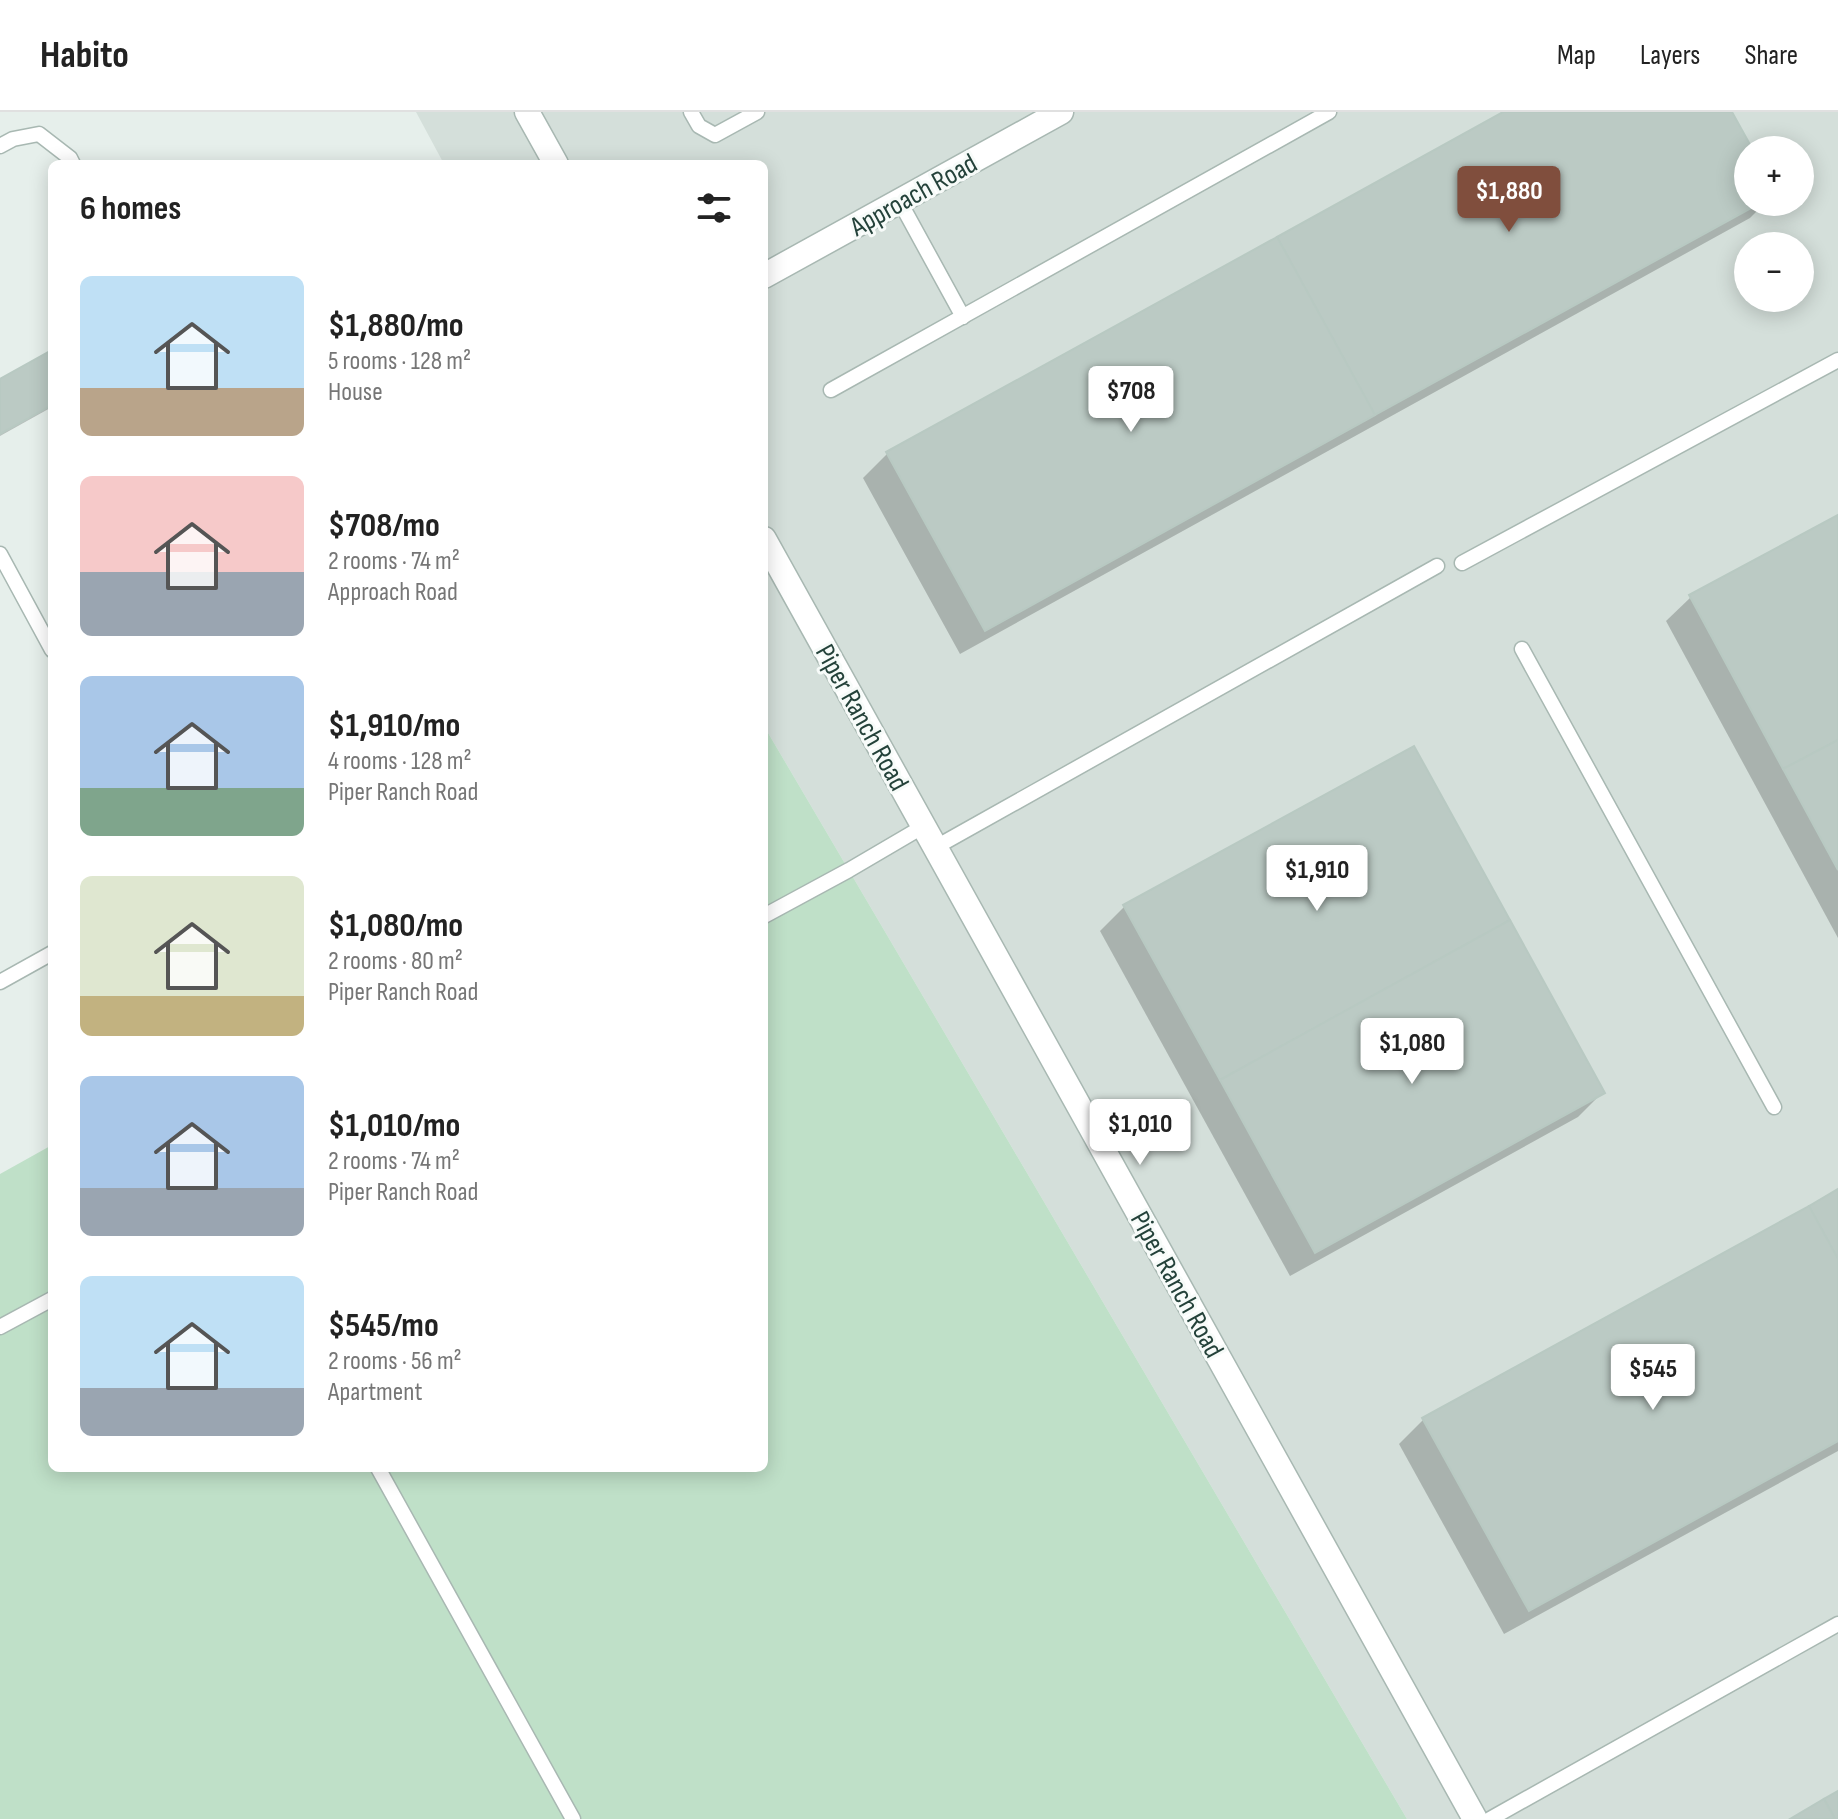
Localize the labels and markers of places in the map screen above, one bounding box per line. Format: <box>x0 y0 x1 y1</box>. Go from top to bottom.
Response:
pin: $1,880 <box>1444 166 1574 234</box>
pin: $708 <box>1084 366 1178 434</box>
pin: $1,910 <box>1252 845 1382 913</box>
pin: $1,080 <box>1347 1018 1477 1086</box>
pin: $1,010 <box>1075 1099 1205 1167</box>
pin: $545 <box>1606 1344 1700 1412</box>

